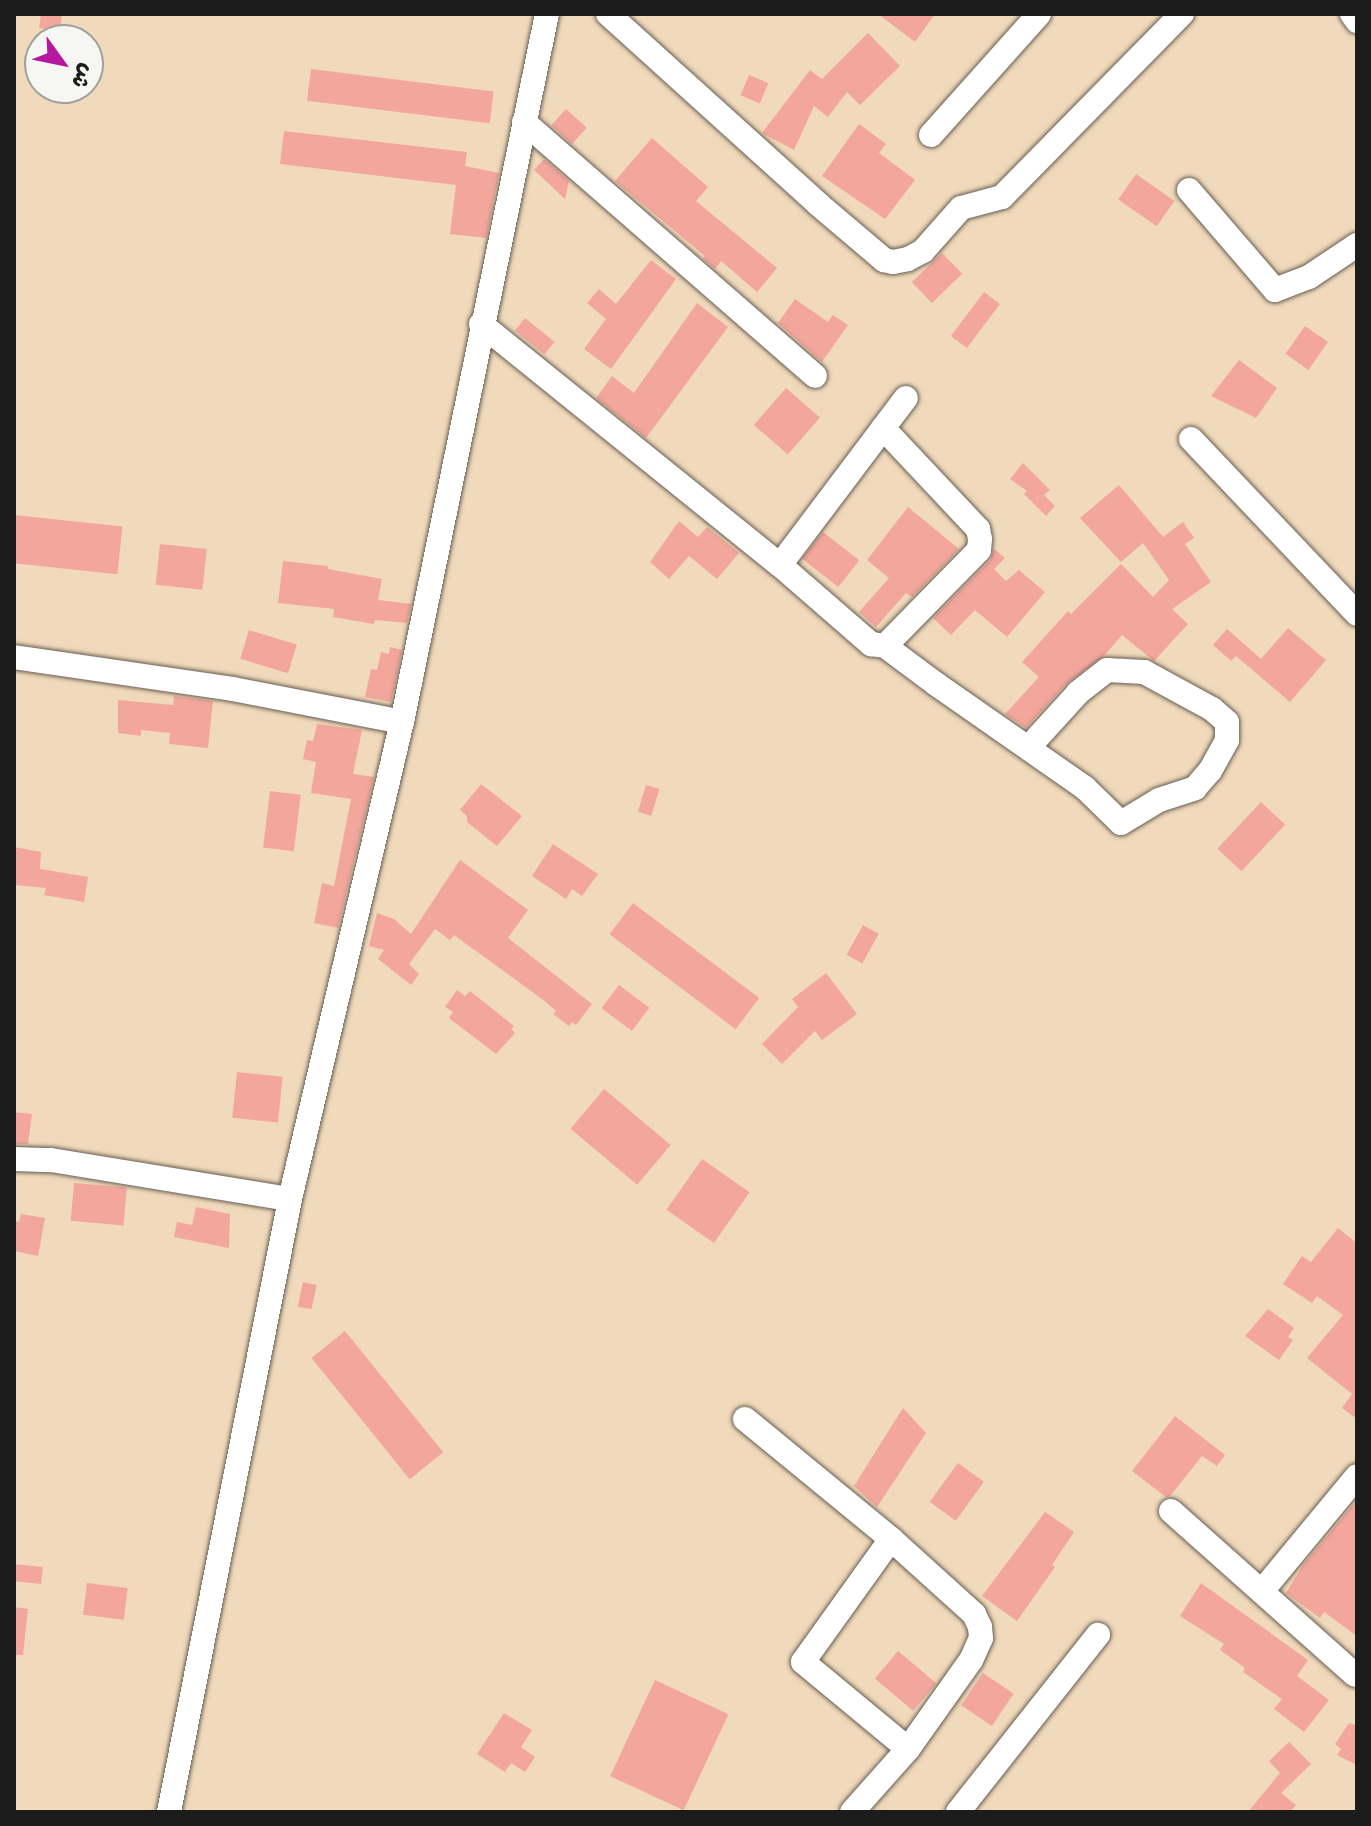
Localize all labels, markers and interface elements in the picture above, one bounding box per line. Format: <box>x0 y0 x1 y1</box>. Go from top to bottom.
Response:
north arrow <box>24 24 104 104</box>
text: ش <box>64 58 101 94</box>

